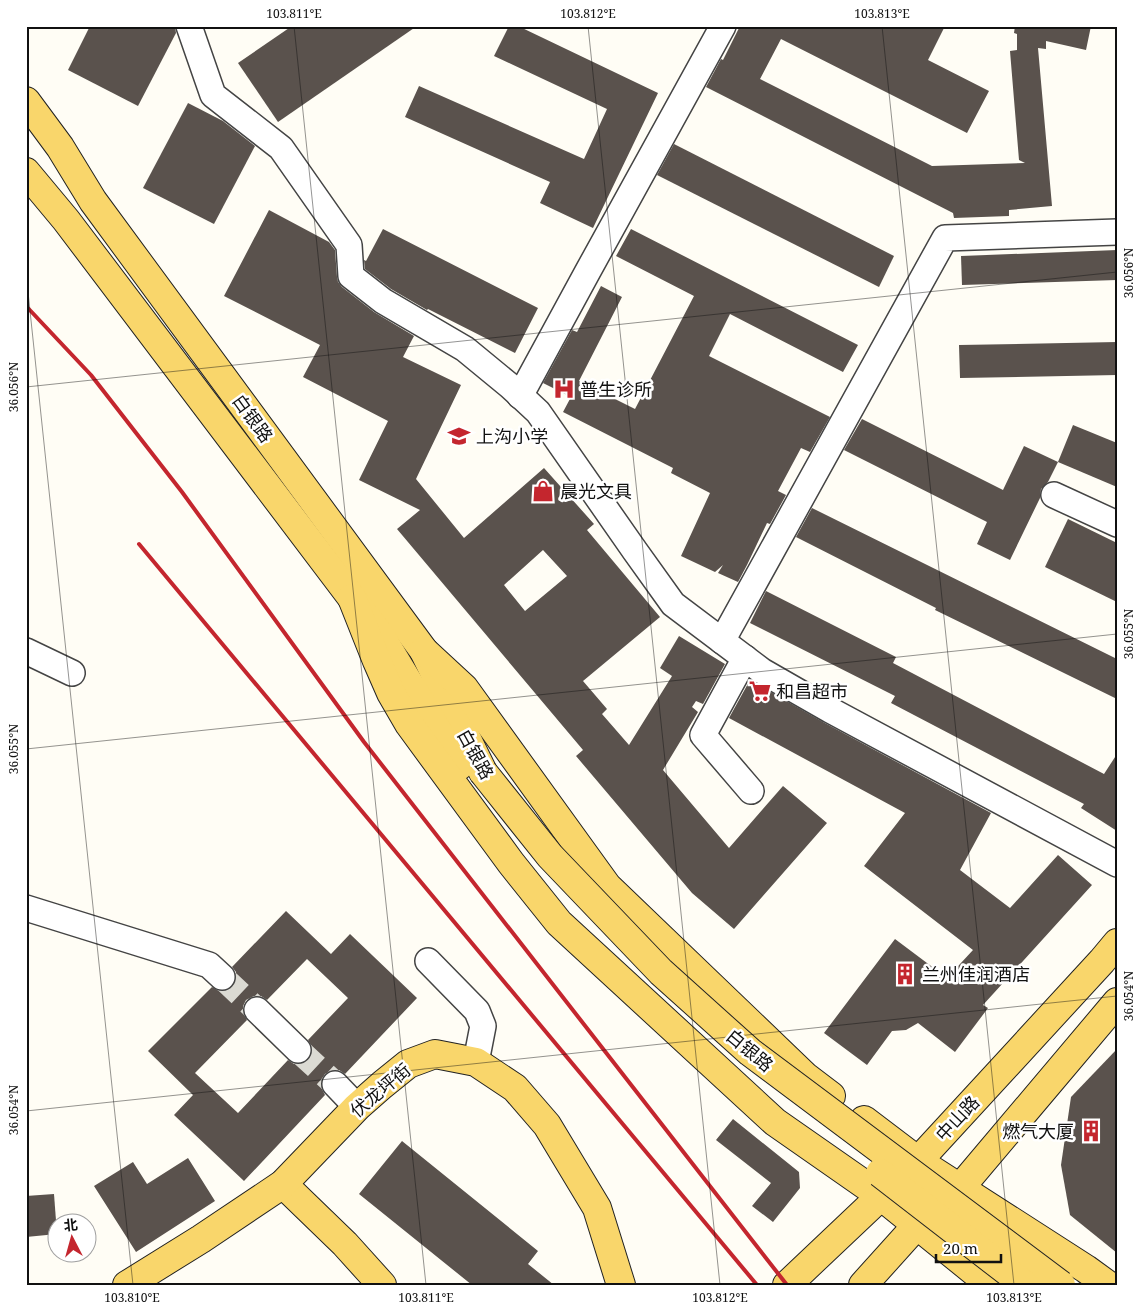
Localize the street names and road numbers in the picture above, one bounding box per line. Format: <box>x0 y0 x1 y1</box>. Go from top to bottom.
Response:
street label: 白银路 <box>227 389 279 447</box>
street label: 白银路 <box>452 725 500 783</box>
street label: 白银路 <box>722 1023 778 1077</box>
street label: 伏龙坪街 <box>345 1058 415 1122</box>
street label: 中山路 <box>930 1090 984 1146</box>

